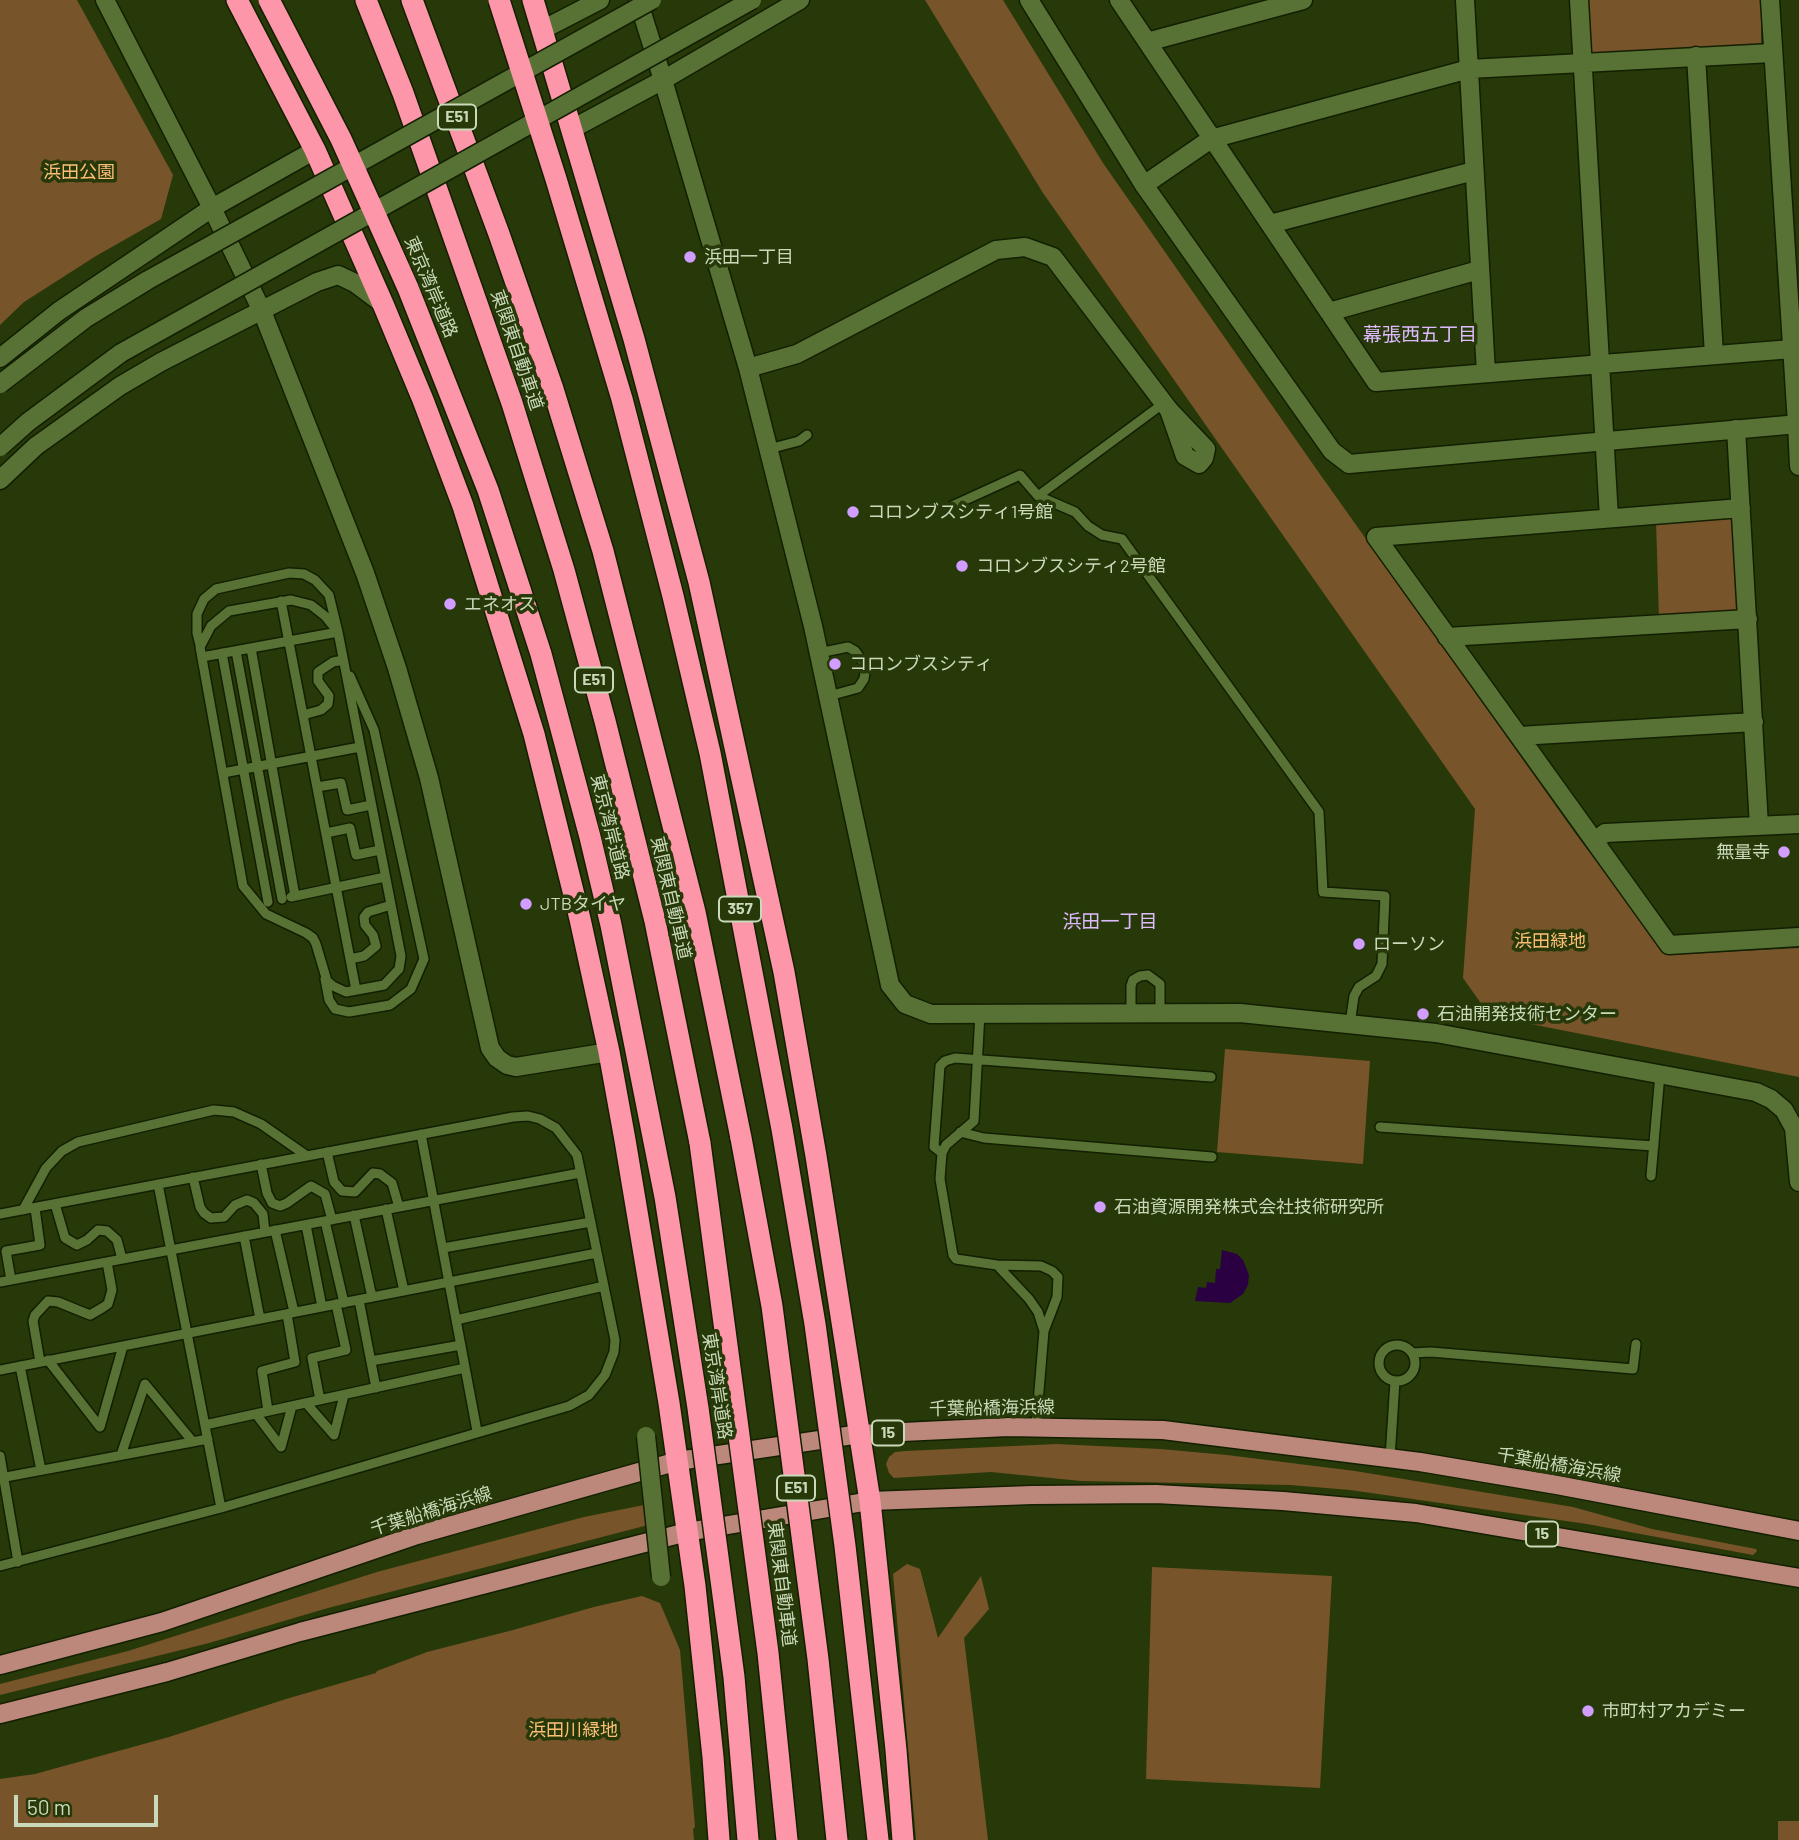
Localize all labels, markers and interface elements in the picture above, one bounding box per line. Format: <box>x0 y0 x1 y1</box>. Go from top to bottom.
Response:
road number: E51 <box>438 105 476 130</box>
park label: 浜田公園 <box>43 161 115 183</box>
street label: 東京湾岸道路 <box>400 233 462 341</box>
place label: 浜田一丁目 <box>704 246 794 268</box>
marker: 浜田一丁目 <box>682 249 698 265</box>
street label: 東関東自動車道 <box>486 287 548 413</box>
district label: 幕張西五丁目 <box>1363 324 1477 346</box>
place label: コロンブスシティ1号館 <box>867 501 1053 523</box>
marker: コロンブスシティ1号館 <box>845 504 861 520</box>
place label: コロンブスシティ2号館 <box>976 555 1166 577</box>
marker: コロンブスシティ2号館 <box>954 558 970 574</box>
place label: エネオス <box>464 593 536 615</box>
marker: エネオス <box>442 596 458 612</box>
place label: コロンブスシティ <box>849 653 993 675</box>
marker: コロンブスシティ <box>827 656 843 672</box>
road number: E51 <box>575 667 613 692</box>
street label: 東京湾岸道路 <box>586 772 634 882</box>
street label: 東関東自動車道 <box>646 834 696 962</box>
place label: 無量寺 <box>1716 841 1770 863</box>
marker: 無量寺 <box>1776 844 1792 860</box>
place label: JTBタイヤ <box>540 893 626 915</box>
marker: JTBタイヤ <box>518 896 534 912</box>
road number: 357 <box>719 897 761 922</box>
district label: 浜田一丁目 <box>1063 911 1157 933</box>
park label: 浜田緑地 <box>1514 930 1586 952</box>
place label: ローソン <box>1373 933 1445 955</box>
marker: ローソン <box>1351 936 1367 952</box>
place label: 石油開発技術センター <box>1437 1003 1617 1025</box>
marker: 石油開発技術センター <box>1415 1006 1431 1022</box>
place label: 石油資源開発株式会社技術研究所 <box>1114 1196 1384 1218</box>
marker: 石油資源開発株式会社技術研究所 <box>1092 1199 1108 1215</box>
street label: 東京湾岸道路 <box>698 1331 736 1441</box>
street label: 千葉船橋海浜線 <box>929 1396 1055 1420</box>
road number: 15 <box>872 1420 904 1446</box>
street label: 千葉船橋海浜線 <box>1495 1443 1623 1487</box>
road number: E51 <box>777 1476 815 1500</box>
street label: 千葉船橋海浜線 <box>368 1482 494 1540</box>
street label: 東関東自動車道 <box>764 1520 800 1648</box>
road number: 15 <box>1526 1522 1558 1546</box>
place label: 市町村アカデミー <box>1602 1700 1746 1722</box>
marker: 市町村アカデミー <box>1580 1703 1596 1719</box>
park label: 浜田川緑地 <box>528 1719 618 1741</box>
scale bar <box>18 1780 161 1824</box>
text: 50 m <box>27 1794 71 1819</box>

